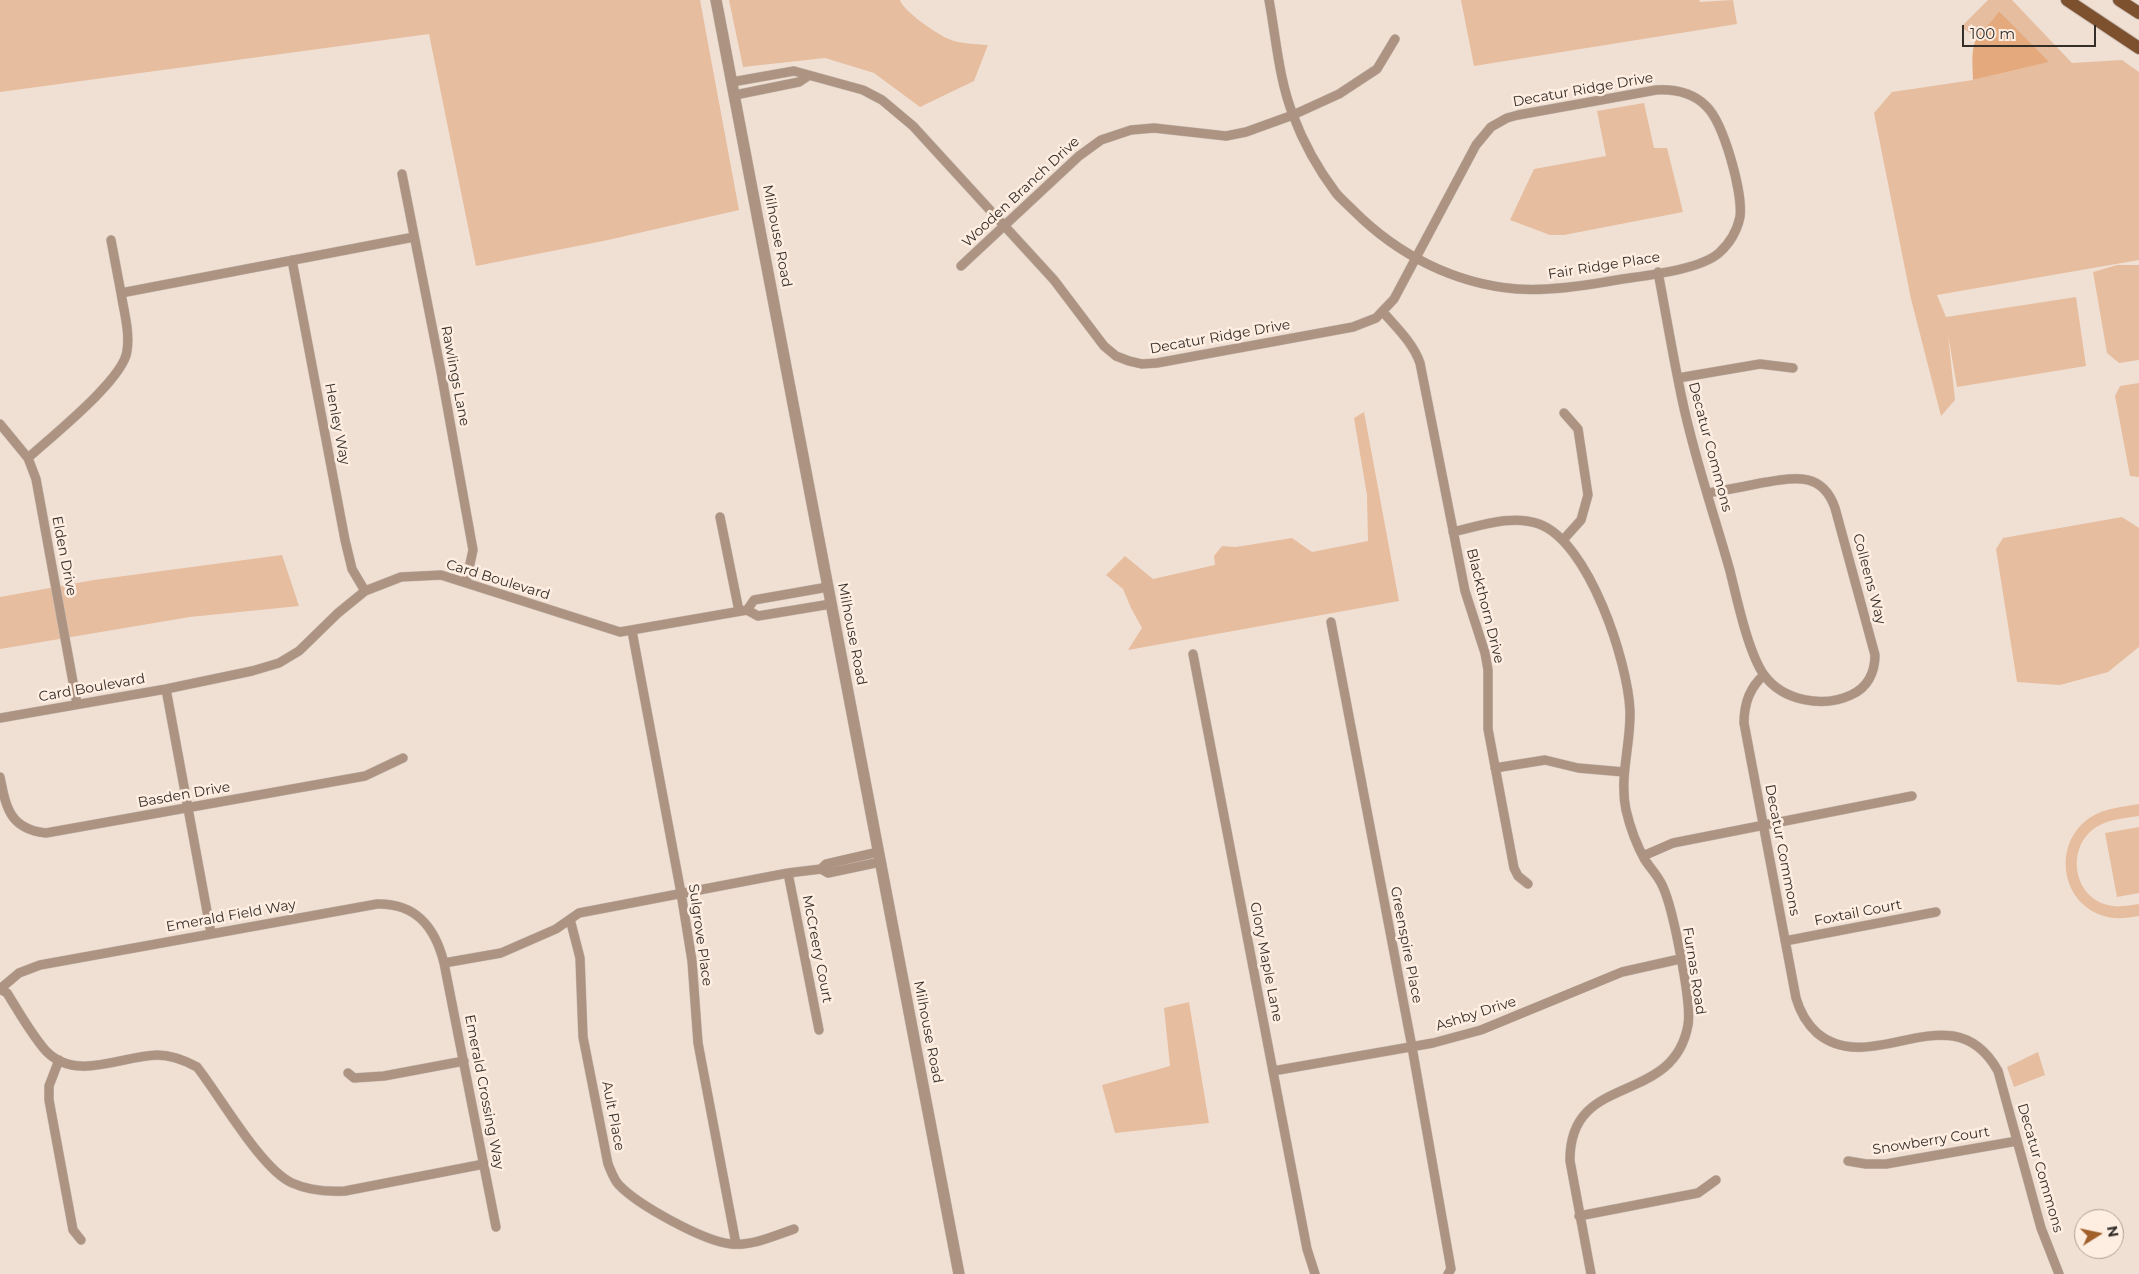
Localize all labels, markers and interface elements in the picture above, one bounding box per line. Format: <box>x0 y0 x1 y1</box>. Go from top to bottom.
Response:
scale bar <box>1964 15 2098 47</box>
text: 100 m <box>1970 24 2015 43</box>
street label: Decatur Ridge Drive <box>1511 69 1655 111</box>
street label: Wooden Branch Drive <box>959 133 1083 251</box>
street label: Milhouse Road <box>759 183 795 289</box>
street label: Fair Ridge Place <box>1547 249 1661 283</box>
street label: Decatur Ridge Drive <box>1148 316 1292 358</box>
street label: Rawlings Lane <box>437 324 473 428</box>
street label: Decatur Commons <box>1685 380 1735 514</box>
street label: Henley Way <box>321 382 353 466</box>
street label: Elden Drive <box>48 515 80 597</box>
street label: Colleens Way <box>1849 532 1889 626</box>
street label: Blackthorn Drive <box>1463 547 1507 665</box>
street label: Card Boulevard <box>444 556 552 604</box>
street label: Milhouse Road <box>834 581 870 687</box>
street label: Card Boulevard <box>37 670 147 706</box>
street label: Basden Drive <box>137 779 231 811</box>
street label: Decatur Commons <box>1761 783 1803 917</box>
street label: Sulgrove Place <box>685 883 715 987</box>
street label: Greenspire Place <box>1386 885 1426 1005</box>
street label: McCreery Court <box>798 894 836 1004</box>
street label: Emerald Field Way <box>165 896 297 936</box>
street label: Foxtail Court <box>1813 896 1903 930</box>
street label: Glory Maple Lane <box>1246 901 1286 1023</box>
street label: Furnas Road <box>1679 926 1709 1016</box>
street label: Milhouse Road <box>910 979 946 1085</box>
street label: Ashby Drive <box>1434 993 1518 1035</box>
street label: Emerald Crossing Way <box>461 1013 507 1171</box>
street label: Ault Place <box>598 1080 628 1152</box>
street label: Decatur Commons <box>2013 1101 2067 1235</box>
street label: Snowberry Court <box>1871 1123 1991 1159</box>
north arrow <box>2074 1209 2124 1259</box>
text: N <box>2103 1224 2123 1239</box>

